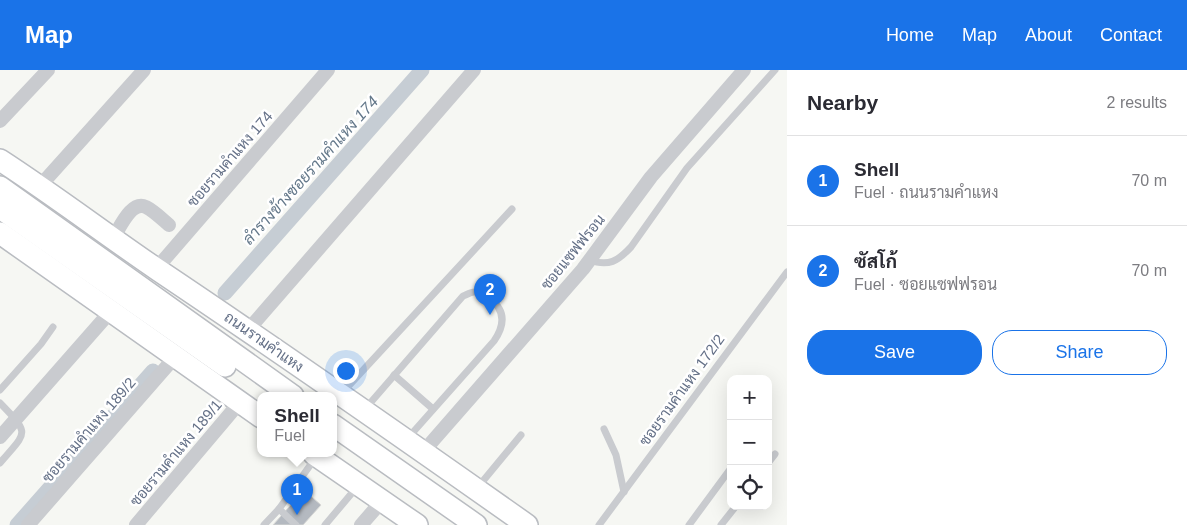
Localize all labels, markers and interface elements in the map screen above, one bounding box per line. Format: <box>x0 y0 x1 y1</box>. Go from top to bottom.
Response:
text: Map <box>25 21 73 48</box>
text: Home <box>886 25 934 45</box>
text: Map <box>962 25 997 45</box>
text: About <box>1025 25 1072 45</box>
text: Contact <box>1100 25 1162 45</box>
water label: ลำรางข้างซอยรามคำแหง 174 <box>237 91 381 248</box>
text: Nearby <box>807 91 878 114</box>
text: 2 results <box>1107 94 1167 111</box>
street label: ซอยรามคำแหง 174 <box>184 107 276 210</box>
text: Shell <box>854 159 899 180</box>
text: 1 <box>819 172 827 189</box>
text: 70 m <box>1131 172 1167 189</box>
text: Fuel · ถนนรามคำแหง <box>854 184 998 201</box>
street label: ซอยแซฟฟรอน <box>537 211 608 293</box>
text: ซัสโก้ <box>854 251 897 272</box>
text: 2 <box>819 262 827 279</box>
text: 70 m <box>1131 262 1167 279</box>
pin: 2 <box>474 274 506 315</box>
text: Fuel · ซอยแซฟฟรอน <box>854 276 997 293</box>
street label: ถนนรามคำแหง <box>221 308 307 375</box>
button: Save <box>807 330 982 375</box>
button: Share <box>992 330 1167 375</box>
street label: ซอยรามคำแหง 172/2 <box>636 331 728 449</box>
your location <box>333 358 359 384</box>
street label: ซอยรามคำแหง 189/2 <box>38 374 139 486</box>
map controls <box>727 375 772 510</box>
button: + <box>727 375 772 420</box>
popup <box>257 392 337 457</box>
street label: ซอยรามคำแหง 189/1 <box>126 396 225 509</box>
text: Shell <box>274 405 320 426</box>
button: − <box>727 420 772 465</box>
text: Fuel <box>274 427 305 444</box>
button: locate <box>727 465 772 510</box>
pin: 1 <box>281 474 313 515</box>

